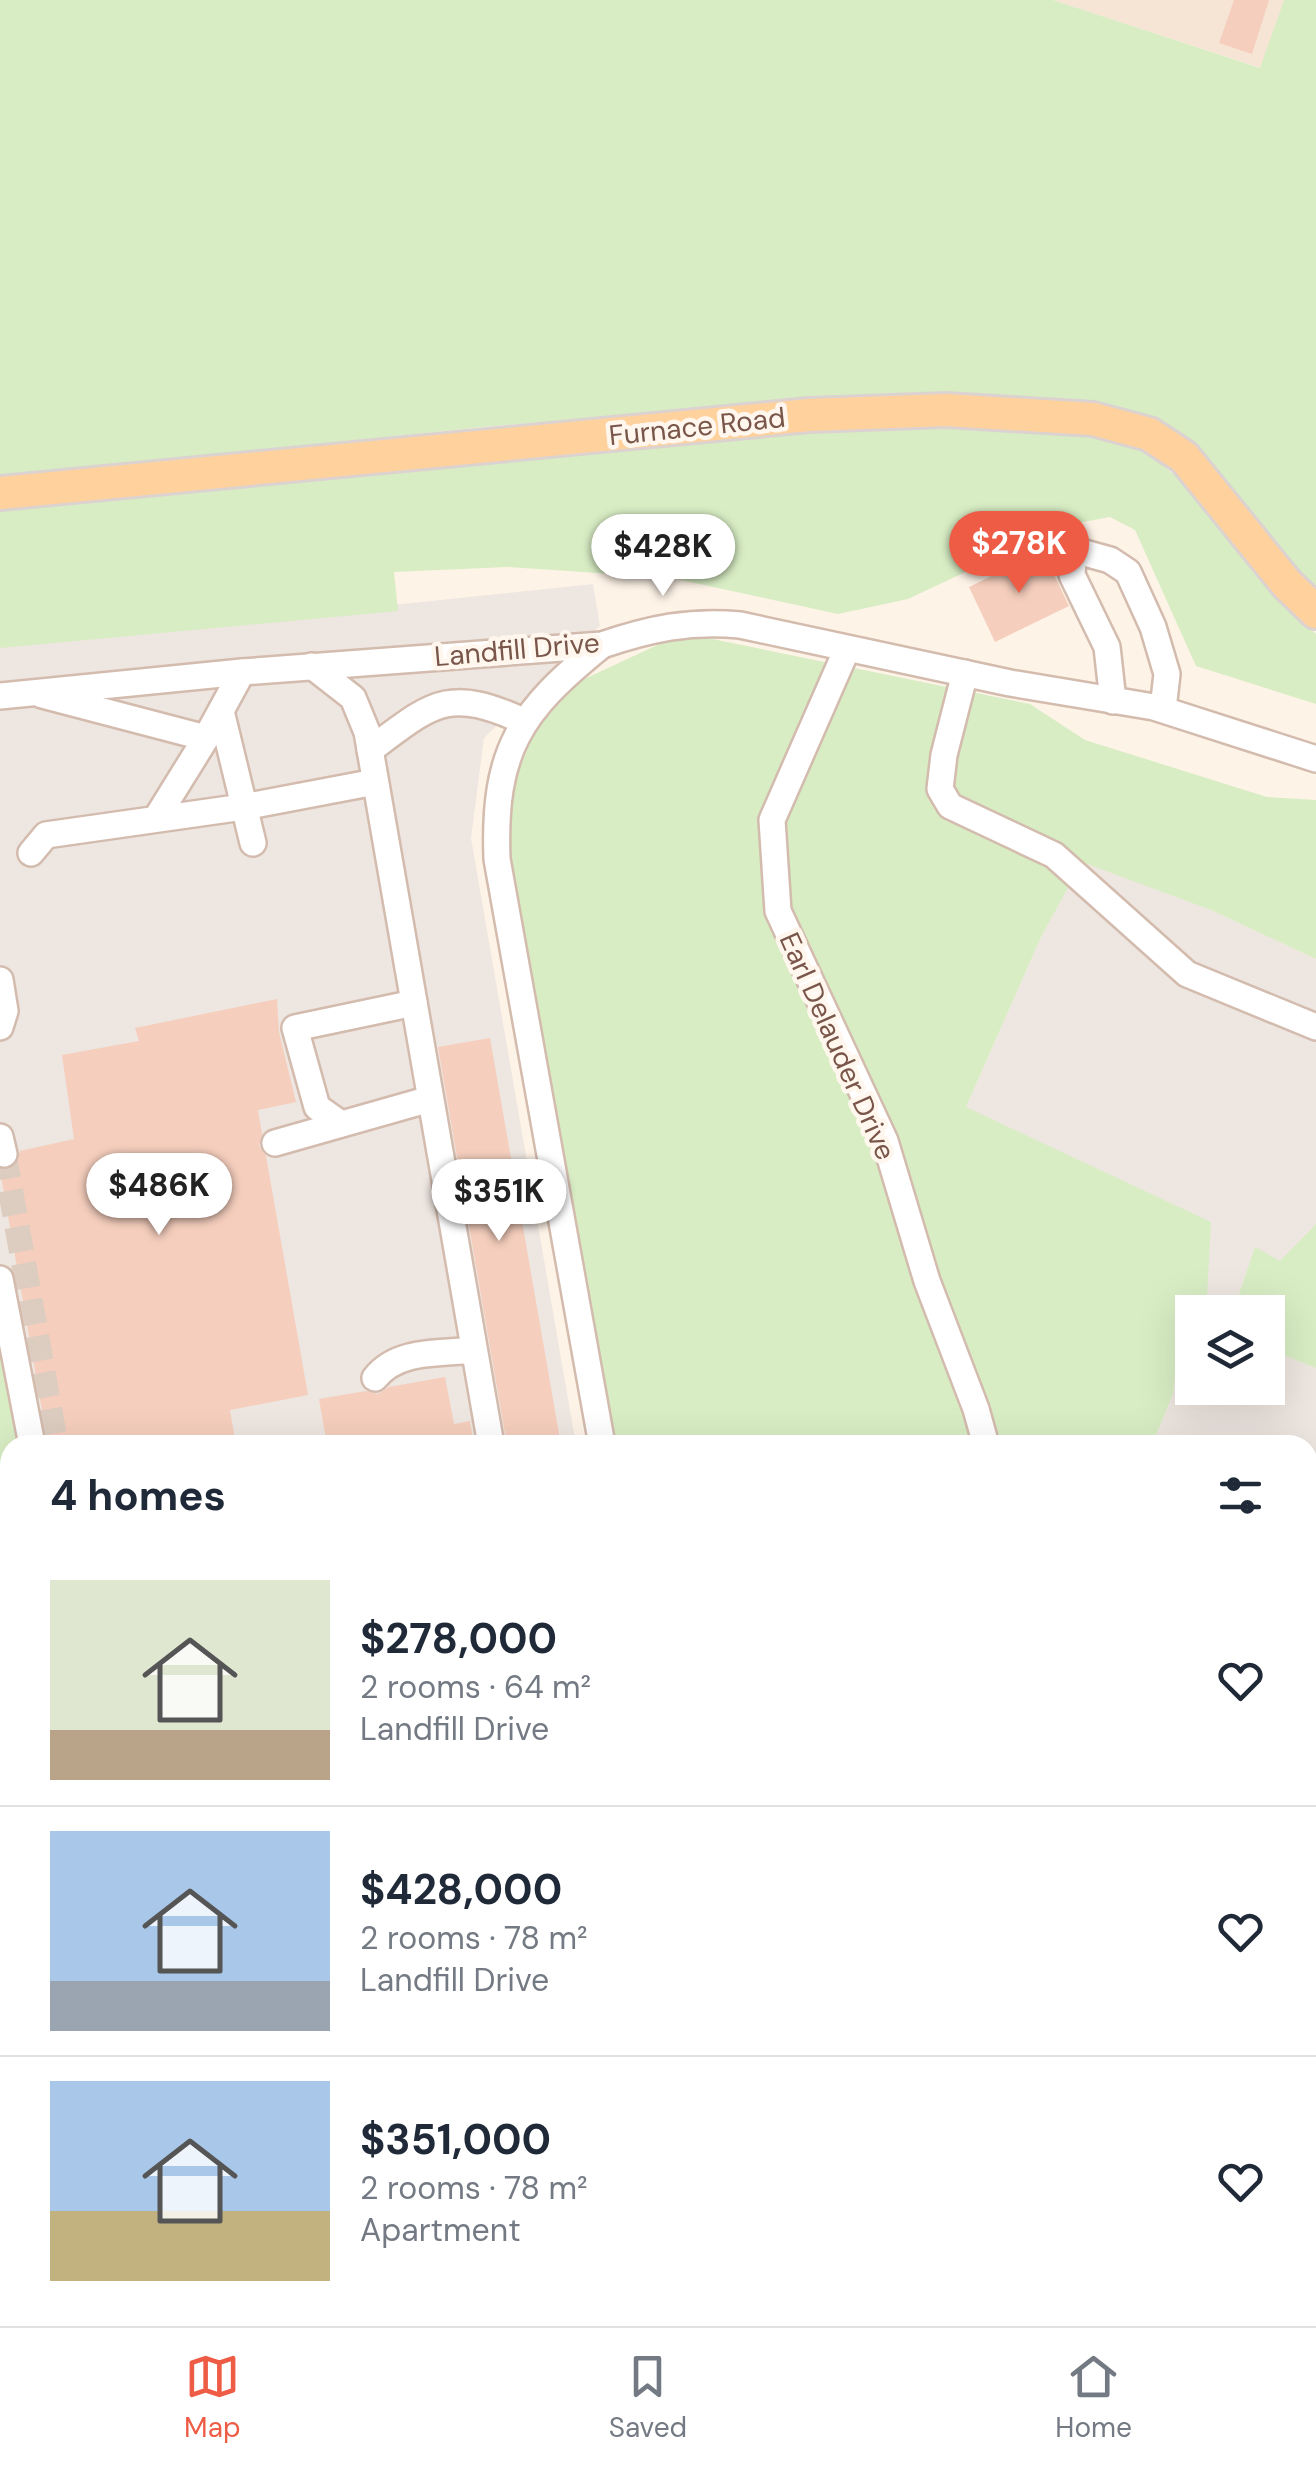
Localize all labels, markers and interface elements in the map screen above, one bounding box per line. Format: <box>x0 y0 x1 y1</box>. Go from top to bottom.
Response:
street label: Furnace Road <box>607 399 787 454</box>
pin: $278K <box>949 511 1089 596</box>
pin: $428K <box>593 514 733 599</box>
text: $278K <box>971 522 1067 564</box>
text: $428K <box>613 525 713 567</box>
street label: Landfill Drive <box>433 624 601 675</box>
street label: Earl Delauder Drive <box>771 927 904 1166</box>
pin: $486K <box>89 1153 229 1238</box>
pin: $351K <box>429 1159 569 1244</box>
text: $486K <box>108 1164 210 1206</box>
text: $351K <box>453 1170 545 1212</box>
map controls <box>1175 1295 1285 1405</box>
button: layers <box>1175 1295 1285 1405</box>
text: 4 homes <box>50 1468 226 1523</box>
icon: filters <box>1213 1468 1268 1523</box>
text: $278,000 <box>360 1611 557 1666</box>
icon: home <box>130 1620 250 1740</box>
icon: heart <box>1213 1653 1268 1708</box>
text: 2 rooms · 64 m² <box>360 1666 591 1708</box>
text: Landfill Drive <box>360 1708 549 1750</box>
text: $428,000 <box>360 1862 562 1917</box>
icon: home <box>130 1871 250 1991</box>
icon: heart <box>1213 1904 1268 1959</box>
text: 2 rooms · 78 m² <box>360 1917 588 1959</box>
text: Landfill Drive <box>360 1959 549 2001</box>
text: $351,000 <box>360 2112 551 2167</box>
icon: home <box>130 2121 250 2241</box>
icon: heart <box>1213 2154 1268 2209</box>
text: 2 rooms · 78 m² <box>360 2167 588 2209</box>
text: Apartment <box>360 2209 521 2251</box>
tab: Map <box>184 2349 240 2446</box>
tab: Saved <box>609 2349 687 2446</box>
tab: Home <box>1055 2349 1132 2446</box>

